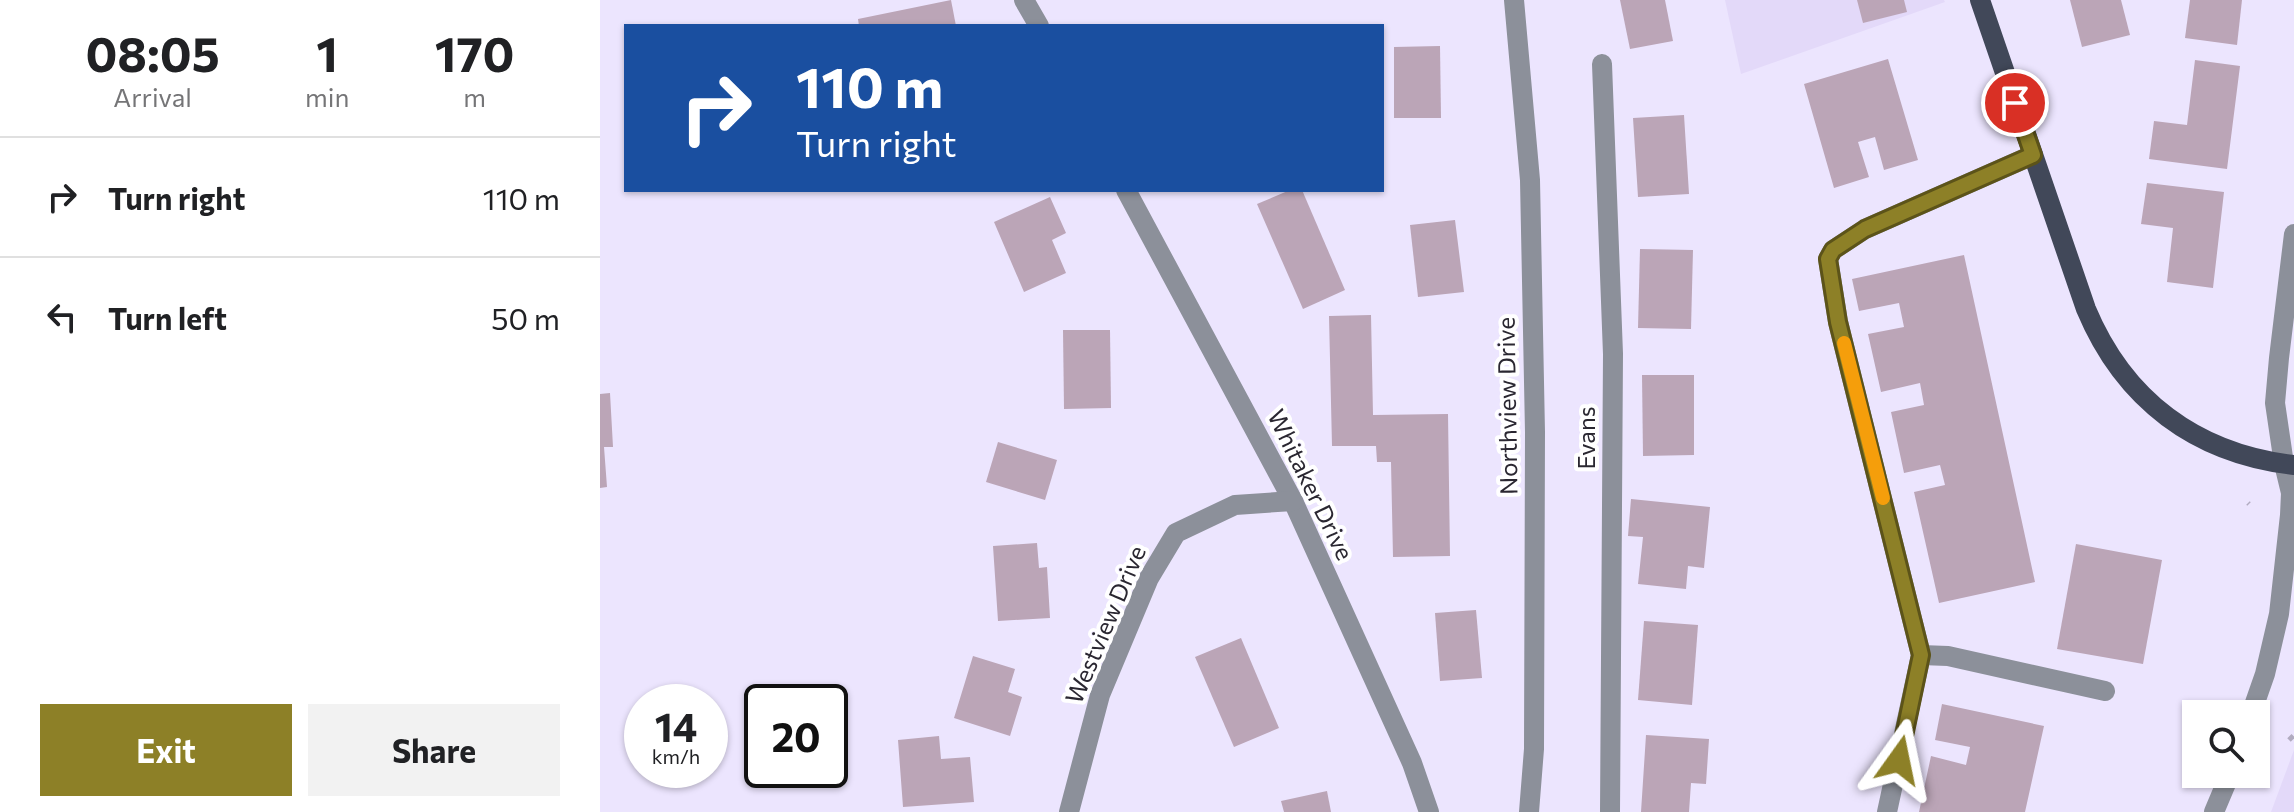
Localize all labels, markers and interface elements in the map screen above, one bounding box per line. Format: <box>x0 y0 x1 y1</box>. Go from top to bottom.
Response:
text: 08:05 <box>85 23 220 82</box>
text: 1 <box>316 23 338 82</box>
text: 170 <box>435 23 515 82</box>
text: 110 m <box>796 51 943 120</box>
icon: right <box>664 56 768 160</box>
pin <box>1981 69 2049 137</box>
text: Arrival <box>113 81 192 112</box>
text: min <box>305 81 349 112</box>
text: m <box>463 81 486 112</box>
icon: arrive <box>1993 81 2037 125</box>
text: Turn right <box>796 120 957 164</box>
icon: right <box>40 175 84 219</box>
text: Turn right <box>108 179 245 216</box>
text: 110 m <box>483 179 560 216</box>
icon: left <box>40 295 84 339</box>
text: Turn left <box>108 299 227 336</box>
text: 50 m <box>491 299 560 336</box>
street label: Northview Drive <box>1490 317 1523 495</box>
street label: Whitaker Drive <box>1262 404 1360 564</box>
street label: Evans <box>1571 406 1600 470</box>
street label: Westview Drive <box>1058 541 1151 708</box>
speed limit sign: 20 <box>744 684 848 788</box>
map controls <box>2182 700 2270 788</box>
button: search <box>2182 700 2270 788</box>
text: 14 <box>655 701 697 750</box>
button: Exit <box>40 704 292 796</box>
button: Share <box>308 704 560 796</box>
position arrow <box>1857 718 1941 802</box>
text: km/h <box>652 744 700 768</box>

